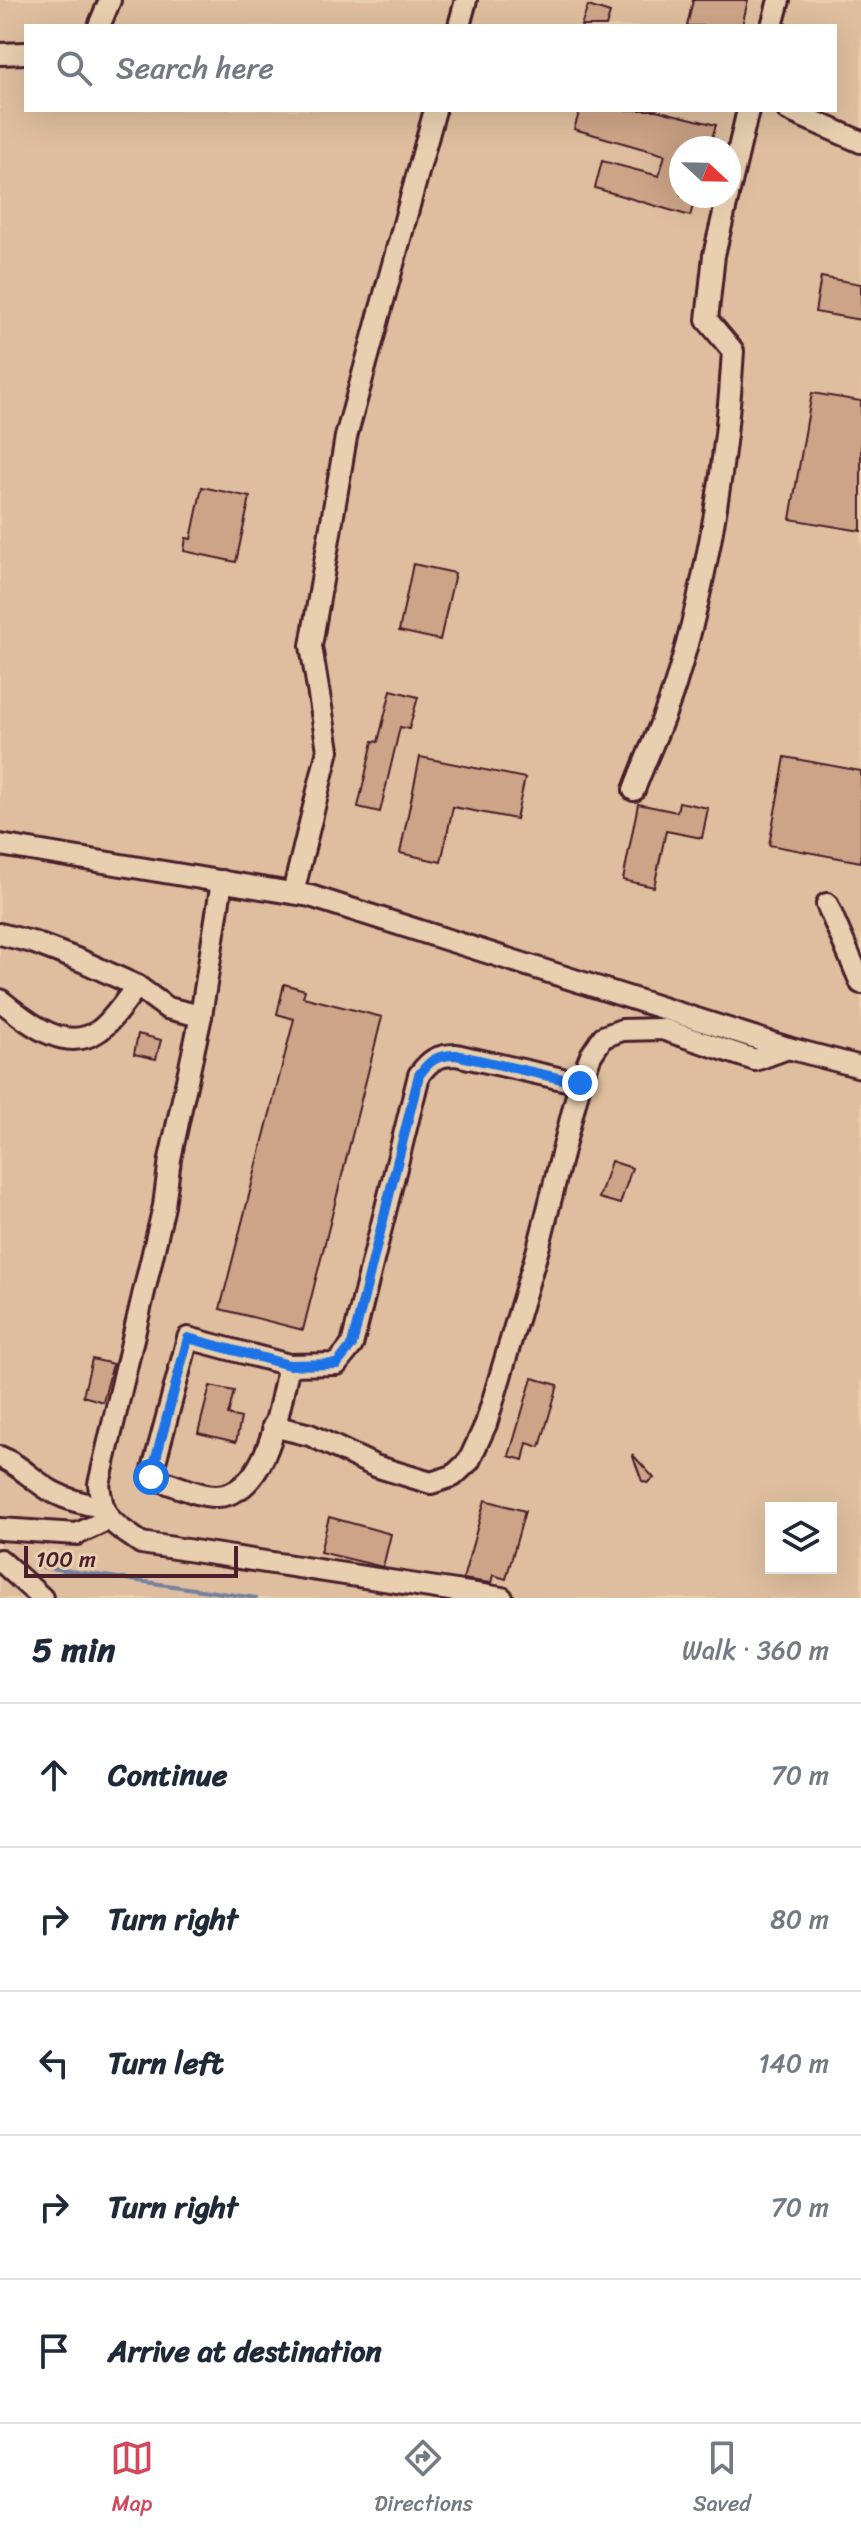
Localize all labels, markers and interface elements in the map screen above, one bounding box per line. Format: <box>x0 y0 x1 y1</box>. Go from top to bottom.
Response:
search box <box>24 24 837 112</box>
text: Search here <box>116 41 274 95</box>
icon: search <box>52 46 96 90</box>
north arrow <box>669 136 741 208</box>
route end <box>562 1065 598 1101</box>
route start <box>133 1459 169 1495</box>
map controls <box>765 1502 837 1574</box>
button: layers <box>765 1502 837 1574</box>
text: 100 m <box>36 1540 96 1579</box>
scale bar <box>24 1542 238 1578</box>
text: 5 min <box>32 1620 115 1680</box>
text: Walk · 360 m <box>682 1627 829 1673</box>
text: Continue <box>108 1748 227 1802</box>
text: 70 m <box>771 1752 829 1798</box>
icon: ahead <box>32 1753 76 1797</box>
text: Turn right <box>108 1892 238 1946</box>
text: 80 m <box>770 1896 829 1942</box>
icon: right <box>32 1897 76 1941</box>
text: Turn left <box>108 2036 224 2090</box>
text: 140 m <box>758 2040 829 2086</box>
icon: left <box>32 2041 76 2085</box>
text: Turn right <box>108 2180 238 2234</box>
text: 70 m <box>771 2184 829 2230</box>
icon: right <box>32 2185 76 2229</box>
text: Arrive at destination <box>108 2324 382 2378</box>
icon: arrive <box>32 2329 76 2373</box>
tab: Map <box>110 2436 154 2523</box>
tab: Directions <box>374 2436 473 2523</box>
tab: Saved <box>693 2436 751 2523</box>

